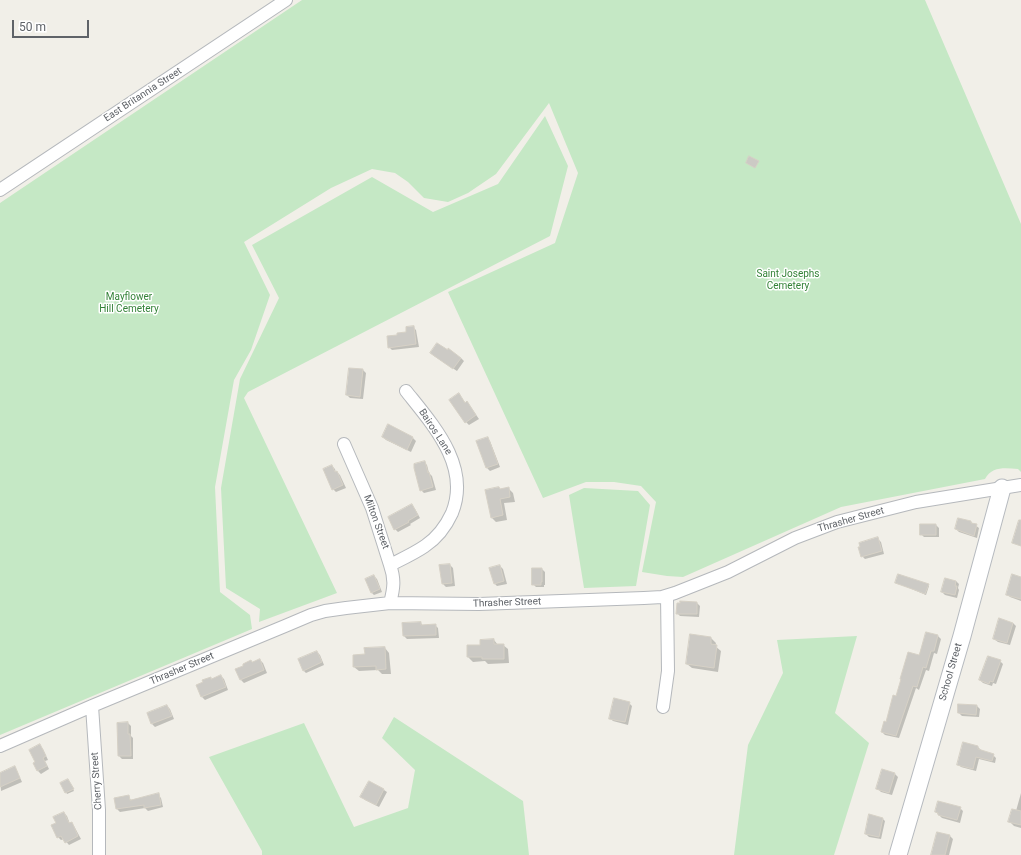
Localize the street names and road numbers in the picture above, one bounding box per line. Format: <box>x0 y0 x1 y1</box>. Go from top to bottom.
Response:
street label: East Britannia Street <box>102 65 184 125</box>
street label: Bairos Lane <box>416 407 454 457</box>
street label: Milton Street <box>361 493 391 551</box>
street label: Thrasher Street <box>817 505 885 535</box>
street label: Thrasher Street <box>473 596 541 610</box>
street label: School Street <box>937 642 965 702</box>
street label: Thrasher Street <box>148 650 216 688</box>
street label: Cherry Street <box>89 752 105 810</box>

